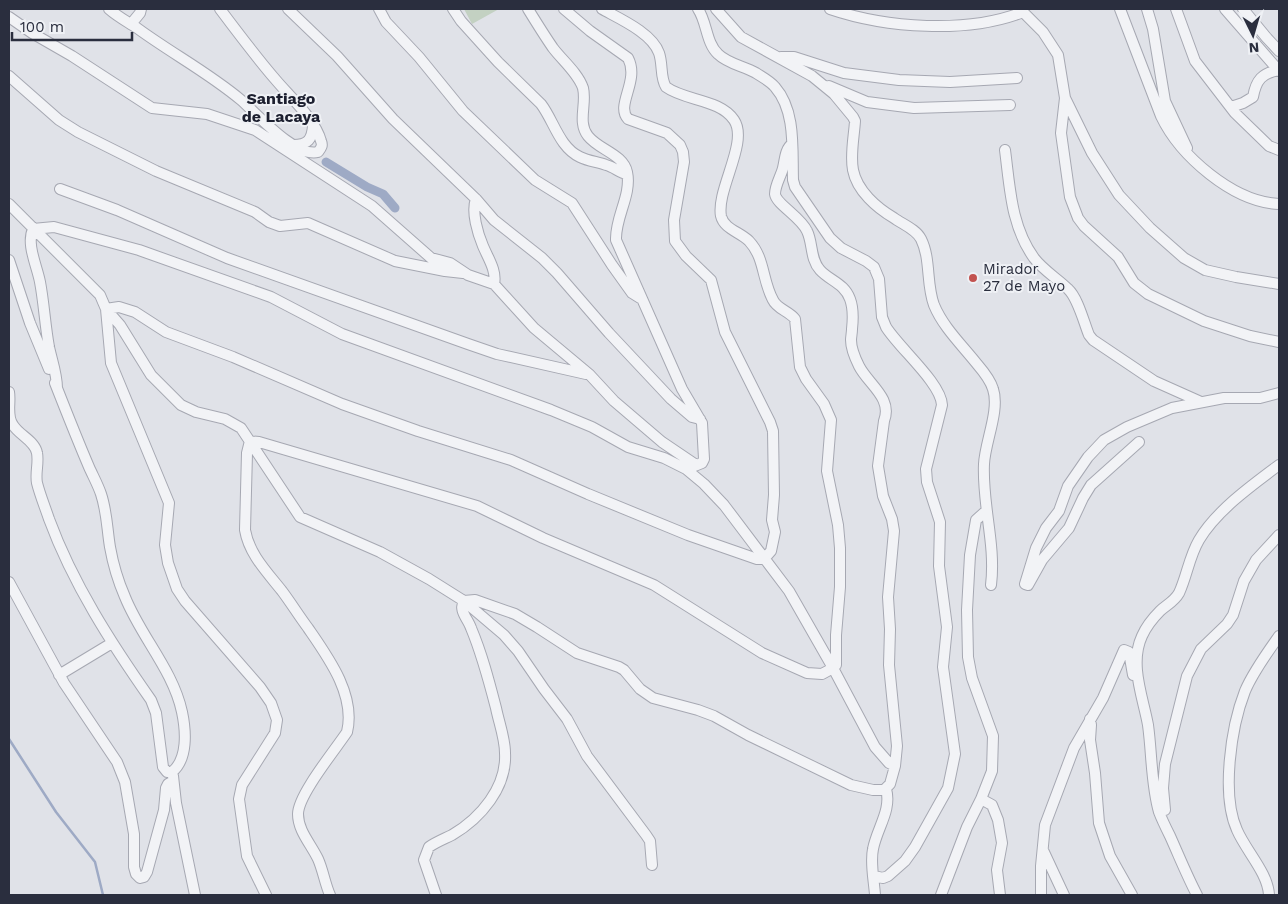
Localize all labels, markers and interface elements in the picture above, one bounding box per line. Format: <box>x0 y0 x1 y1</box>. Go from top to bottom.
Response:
scale bar <box>12 10 132 42</box>
north arrow <box>1228 10 1278 60</box>
text: 100 m <box>20 18 64 36</box>
text: N <box>1248 40 1260 56</box>
district label: Santiago de Lacaya <box>242 89 321 126</box>
place label: Mirador 27 de Mayo <box>983 260 1065 295</box>
marker: Mirador 27 de Mayo <box>967 272 979 284</box>

